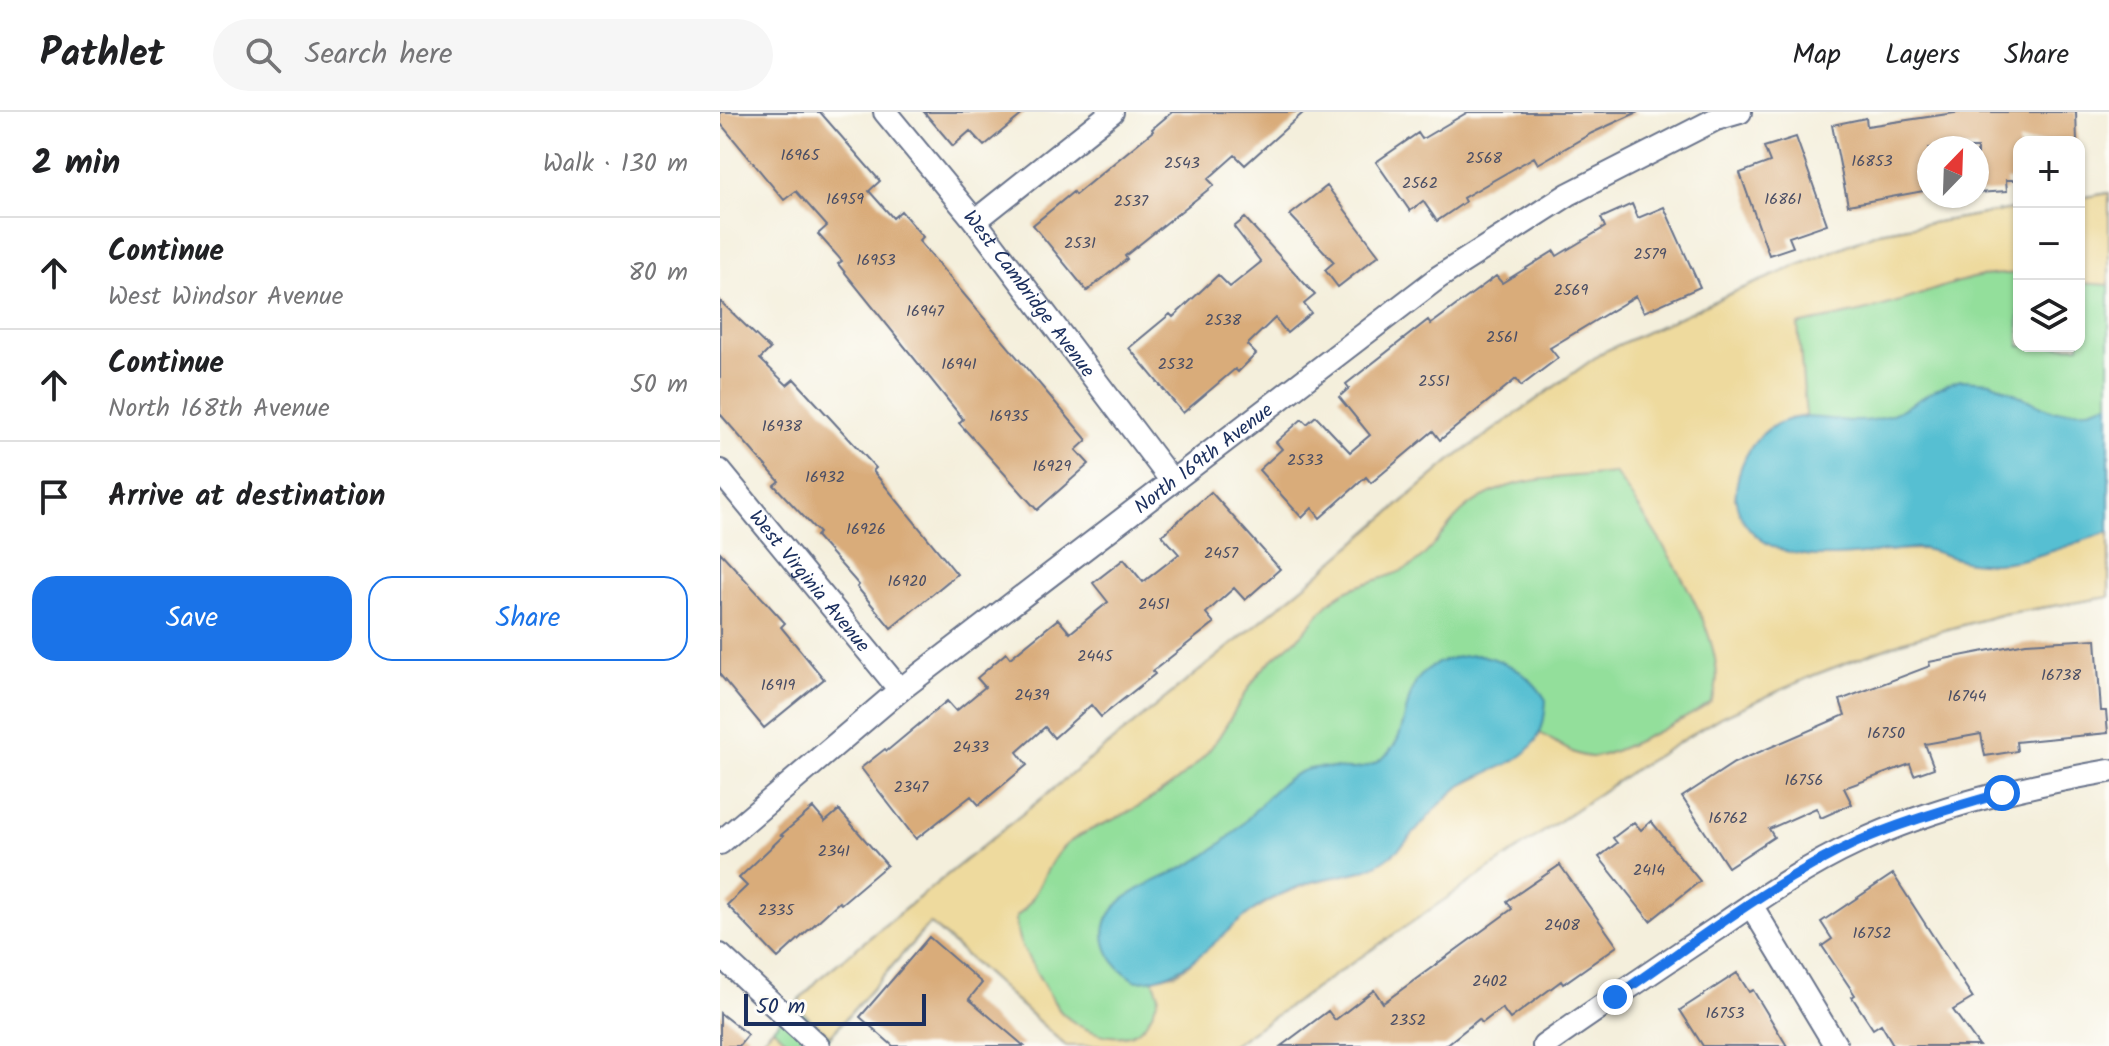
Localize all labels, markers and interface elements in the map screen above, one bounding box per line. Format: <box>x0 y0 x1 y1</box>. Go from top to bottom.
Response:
search box <box>213 19 773 91</box>
text: Pathlet <box>40 25 165 85</box>
text: Search here <box>305 31 452 79</box>
icon: search <box>241 33 285 77</box>
text: Map <box>1792 33 1841 78</box>
text: Layers <box>1885 33 1960 78</box>
text: Share <box>2004 33 2069 78</box>
north arrow <box>1917 136 1989 208</box>
map controls <box>2013 136 2085 352</box>
button: + <box>2013 136 2085 208</box>
text: 2 min <box>32 137 120 191</box>
text: Walk · 130 m <box>543 143 688 185</box>
house number: 16965 <box>780 143 821 168</box>
house number: 2568 <box>1466 146 1503 171</box>
house number: 16853 <box>1851 149 1893 174</box>
house number: 2543 <box>1164 151 1200 176</box>
house number: 2562 <box>1402 171 1438 196</box>
house number: 16959 <box>826 187 864 212</box>
house number: 16861 <box>1764 187 1802 212</box>
house number: 2537 <box>1114 189 1149 214</box>
street label: West Cambridge Avenue <box>954 203 1102 385</box>
button: − <box>2013 208 2085 280</box>
text: Continue <box>108 228 224 276</box>
house number: 2531 <box>1064 231 1096 256</box>
house number: 2579 <box>1633 242 1667 267</box>
house number: 16953 <box>856 248 896 273</box>
icon: ahead <box>32 251 76 295</box>
text: 80 m <box>628 252 688 294</box>
text: West Windsor Avenue <box>108 276 343 318</box>
house number: 2569 <box>1554 278 1588 303</box>
button: layers <box>2013 280 2085 352</box>
house number: 16947 <box>906 299 945 324</box>
house number: 2538 <box>1205 308 1242 333</box>
house number: 2561 <box>1486 325 1518 350</box>
text: Continue <box>108 340 224 388</box>
house number: 16941 <box>941 352 977 377</box>
house number: 2532 <box>1158 352 1194 377</box>
icon: ahead <box>32 363 76 407</box>
text: 50 m <box>630 364 688 406</box>
house number: 2551 <box>1418 369 1450 394</box>
text: North 168th Avenue <box>108 388 330 430</box>
street label: North 169th Avenue <box>1128 395 1281 523</box>
house number: 16935 <box>989 404 1030 429</box>
house number: 16938 <box>762 414 803 439</box>
house number: 2533 <box>1287 448 1323 473</box>
house number: 16929 <box>1033 454 1072 479</box>
house number: 16932 <box>805 465 845 490</box>
text: Arrive at destination <box>108 473 385 521</box>
icon: arrive <box>32 475 76 519</box>
street label: West Virginia Avenue <box>740 503 877 661</box>
house number: 16926 <box>846 517 886 542</box>
house number: 2457 <box>1204 541 1239 566</box>
house number: 16920 <box>887 569 927 594</box>
button: Save <box>32 576 352 661</box>
button: Share <box>368 576 688 661</box>
house number: 2451 <box>1138 592 1170 617</box>
house number: 2445 <box>1077 644 1114 669</box>
house number: 16738 <box>2041 663 2081 688</box>
house number: 16919 <box>761 673 795 698</box>
house number: 2439 <box>1014 683 1050 708</box>
house number: 16744 <box>1948 684 1987 709</box>
house number: 16750 <box>1867 721 1905 746</box>
house number: 2433 <box>953 735 989 760</box>
house number: 16756 <box>1785 768 1823 793</box>
house number: 2347 <box>894 775 929 800</box>
route start <box>1984 775 2020 811</box>
house number: 16762 <box>1708 806 1748 831</box>
house number: 2341 <box>818 839 850 864</box>
house number: 2414 <box>1633 858 1665 883</box>
house number: 2335 <box>758 898 795 923</box>
house number: 2408 <box>1544 913 1580 938</box>
house number: 16752 <box>1852 921 1892 946</box>
house number: 2402 <box>1472 969 1508 994</box>
route end <box>1597 979 1633 1015</box>
scale bar <box>744 990 926 1026</box>
text: 50 m <box>756 990 805 1025</box>
house number: 16753 <box>1705 1001 1745 1026</box>
house number: 2352 <box>1390 1008 1426 1033</box>

